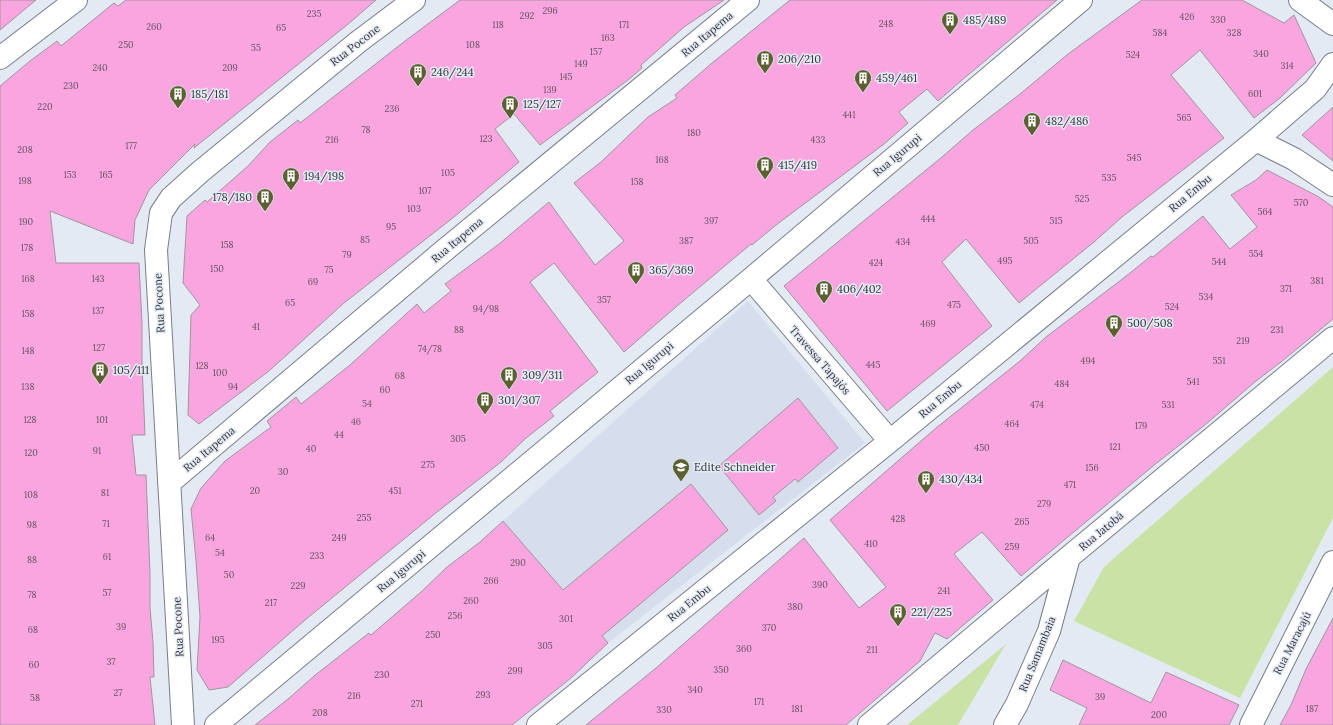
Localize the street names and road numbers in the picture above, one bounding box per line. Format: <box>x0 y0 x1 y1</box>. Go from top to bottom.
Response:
street label: Rua Itapema <box>678 8 736 60</box>
street label: Rua Pocone <box>327 21 383 69</box>
street label: Rua Igurupi <box>870 131 924 179</box>
street label: Rua Embu <box>1166 171 1215 215</box>
street label: Rua Itapema <box>428 214 486 266</box>
street label: Rua Pocone <box>150 273 168 333</box>
street label: Travessa Tapajós <box>786 323 854 397</box>
street label: Rua Igurupi <box>622 339 676 387</box>
street label: Rua Embu <box>916 377 965 421</box>
street label: Rua Itapema <box>180 423 238 475</box>
street label: Rua Jatobá <box>1076 508 1127 554</box>
street label: Rua Igurupi <box>374 547 428 595</box>
street label: Rua Embu <box>665 581 714 625</box>
street label: Rua Pocone <box>169 597 187 657</box>
street label: Rua Maracajú <box>1270 609 1314 677</box>
street label: Rua Samambaia <box>1015 614 1059 694</box>

